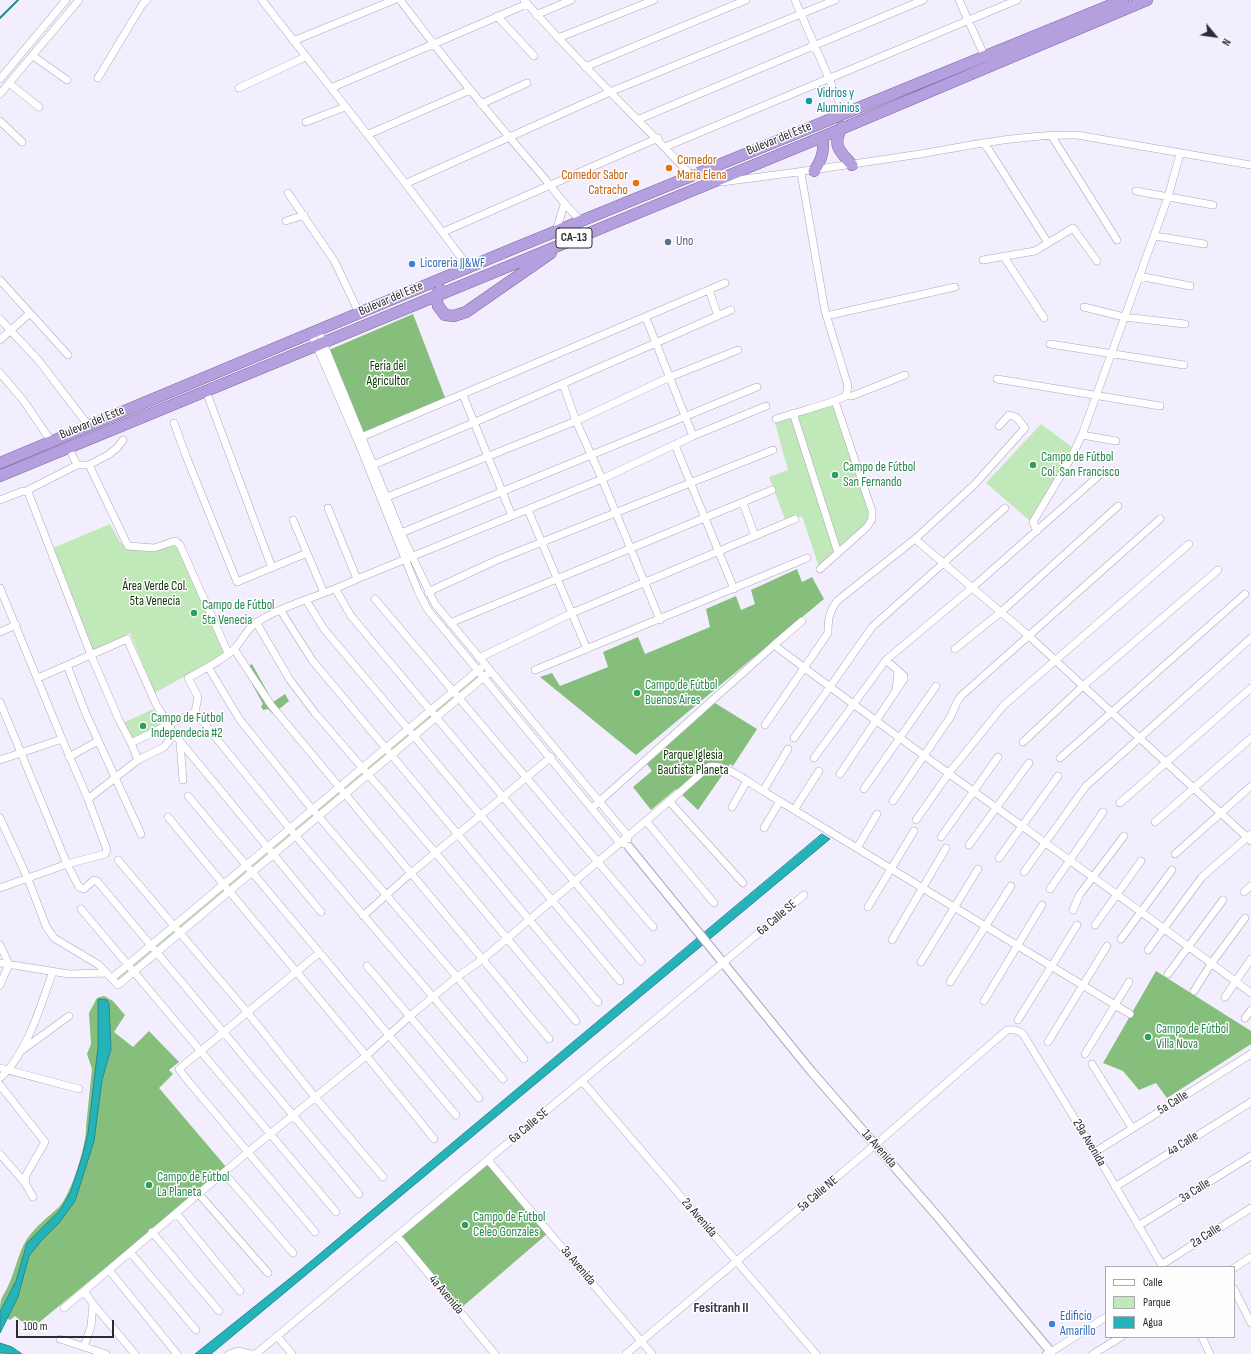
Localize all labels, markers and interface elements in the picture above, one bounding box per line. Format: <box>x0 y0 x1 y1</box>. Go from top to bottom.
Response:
north arrow <box>1195 16 1235 56</box>
text: N <box>1219 36 1233 48</box>
place label: Vidrios y Aluminios <box>817 86 859 117</box>
marker: Vidrios y Aluminios <box>804 96 814 106</box>
street label: Bulevar del Este <box>744 119 814 159</box>
place label: Comedor Maria Elena <box>677 153 727 184</box>
marker: Comedor Maria Elena <box>664 163 674 173</box>
place label: Comedor Sabor Catracho <box>561 168 628 199</box>
marker: Comedor Sabor Catracho <box>631 178 641 188</box>
road number: CA-13 <box>556 228 592 248</box>
place label: Uno <box>676 234 693 250</box>
marker: Uno <box>663 237 673 247</box>
place label: Licoreria JJ&WF <box>420 256 485 272</box>
marker: Licoreria JJ&WF <box>407 259 417 269</box>
street label: Bulevar del Este <box>356 278 426 320</box>
park label: Feria del Agricultor <box>366 359 410 390</box>
street label: Bulevar del Este <box>57 403 127 443</box>
place label: Campo de Fútbol Col. San Francisco <box>1041 450 1120 481</box>
place label: Campo de Fútbol San Fernando <box>843 460 916 491</box>
marker: Campo de Fútbol Col. San Francisco <box>1028 460 1038 470</box>
marker: Campo de Fútbol San Fernando <box>830 470 840 480</box>
park label: Área Verde Col. 5ta Venecia <box>123 579 187 610</box>
place label: Campo de Fútbol 5ta Venecia <box>202 598 275 629</box>
marker: Campo de Fútbol 5ta Venecia <box>189 608 199 618</box>
place label: Campo de Fútbol Buenos Aires <box>645 678 718 709</box>
marker: Campo de Fútbol Buenos Aires <box>632 688 642 698</box>
place label: Campo de Fútbol Independecia #2 <box>151 711 224 742</box>
marker: Campo de Fútbol Independecia #2 <box>138 721 148 731</box>
park label: Parque Iglesia Bautista Planeta <box>658 748 728 779</box>
street label: 6a Calle SE <box>754 897 800 939</box>
place label: Campo de Fútbol Villa Nova <box>1156 1022 1229 1053</box>
marker: Campo de Fútbol Villa Nova <box>1143 1032 1153 1042</box>
street label: 5a Calle <box>1155 1088 1191 1118</box>
street label: 6a Calle SE <box>506 1105 552 1147</box>
street label: 29a Avenida <box>1069 1117 1109 1169</box>
street label: 1a Avenida <box>858 1127 900 1171</box>
street label: 4a Calle <box>1165 1128 1201 1160</box>
place label: Campo de Fútbol La Planeta <box>157 1170 230 1201</box>
street label: 5a Calle NE <box>795 1173 841 1215</box>
street label: 3a Calle <box>1177 1175 1213 1207</box>
marker: Campo de Fútbol La Planeta <box>144 1180 154 1190</box>
street label: 2a Avenida <box>678 1195 720 1241</box>
place label: Campo de Fútbol Celeo Gonzales <box>473 1210 546 1241</box>
marker: Campo de Fútbol Celeo Gonzales <box>460 1220 470 1230</box>
street label: 2a Calle <box>1188 1220 1224 1252</box>
street label: 3a Avenida <box>557 1243 599 1289</box>
legend <box>1105 1266 1235 1338</box>
street label: 4a Avenida <box>425 1272 467 1318</box>
text: Calle <box>1143 1275 1163 1290</box>
text: Parque <box>1143 1295 1171 1310</box>
district label: Fesitranh II <box>693 1300 749 1316</box>
place label: Edificio Amarillo <box>1060 1309 1096 1340</box>
scale bar <box>18 1312 116 1338</box>
text: Agua <box>1143 1315 1163 1330</box>
text: 100 m <box>23 1319 48 1334</box>
marker: Edificio Amarillo <box>1047 1319 1057 1329</box>

